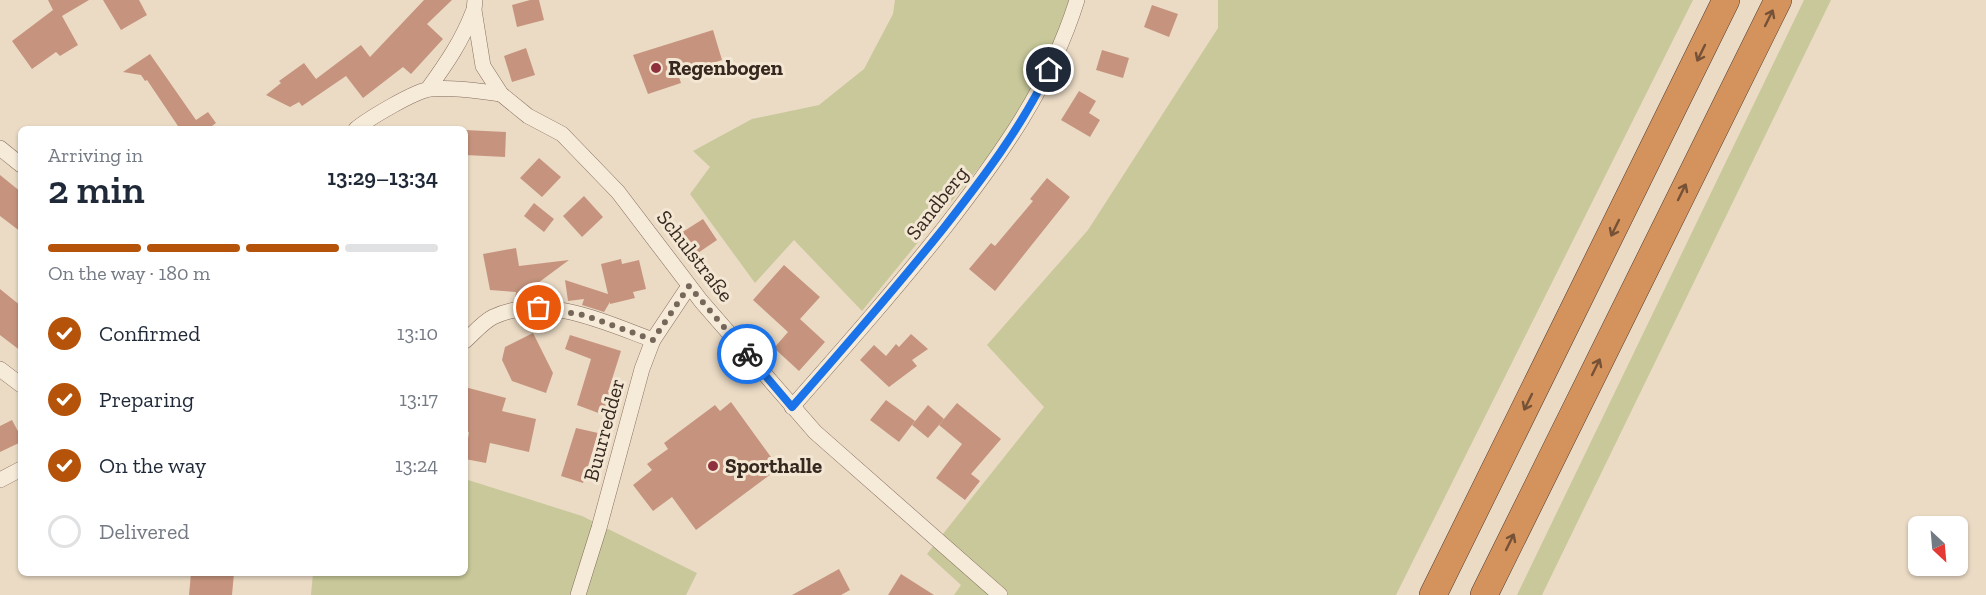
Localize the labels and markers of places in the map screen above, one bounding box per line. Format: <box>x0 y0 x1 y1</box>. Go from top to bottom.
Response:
pin <box>1023 44 1074 95</box>
place label: Regenbogen <box>668 55 784 80</box>
marker: Regenbogen <box>649 61 663 75</box>
pin <box>513 282 564 333</box>
place label: Sporthalle <box>725 453 822 478</box>
marker: Sporthalle <box>706 459 720 473</box>

